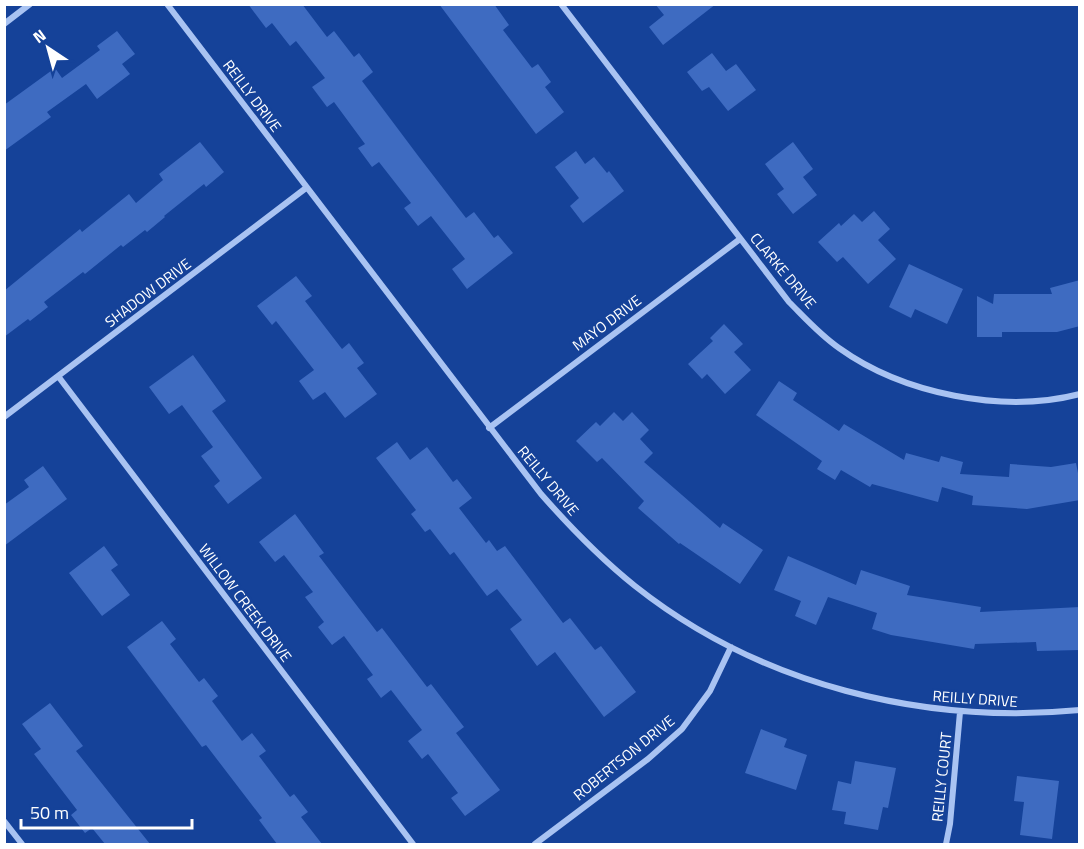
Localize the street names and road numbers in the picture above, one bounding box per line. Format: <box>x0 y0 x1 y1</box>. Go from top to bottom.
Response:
street label: REILLY DRIVE <box>218 55 287 137</box>
street label: CLARKE DRIVE <box>745 228 822 314</box>
street label: SHADOW DRIVE <box>100 252 196 333</box>
street label: MAYO DRIVE <box>567 289 646 356</box>
street label: REILLY DRIVE <box>512 441 585 521</box>
street label: WILLOW CREEK DRIVE <box>193 539 298 667</box>
street label: REILLY DRIVE <box>932 684 1018 713</box>
street label: ROBERTSON DRIVE <box>568 709 679 806</box>
street label: REILLY COURT <box>925 731 958 823</box>

